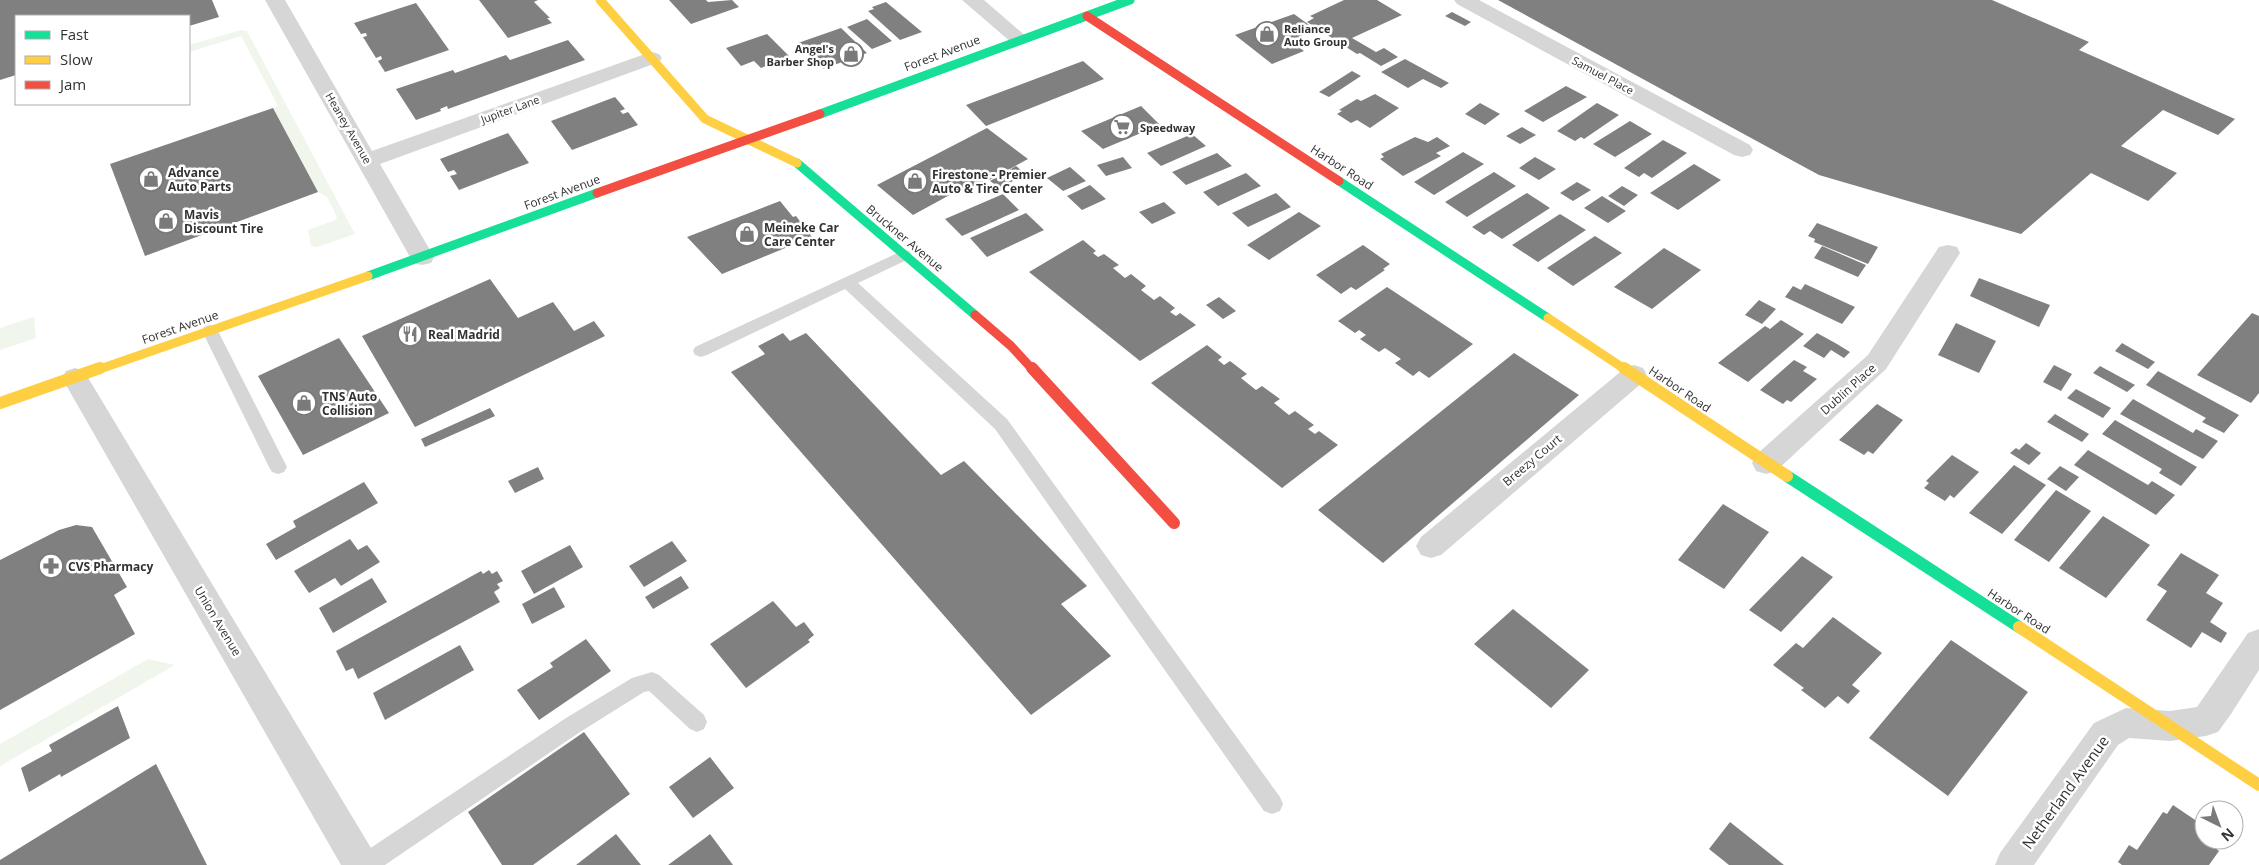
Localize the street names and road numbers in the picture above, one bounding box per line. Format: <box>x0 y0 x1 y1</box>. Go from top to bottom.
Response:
street label: Forest Avenue <box>902 31 983 75</box>
street label: Samuel Place <box>1570 52 1636 98</box>
street label: Heaney Avenue <box>323 90 375 166</box>
street label: Jupiter Lane <box>478 91 541 127</box>
street label: Harbor Road <box>1307 140 1377 194</box>
street label: Forest Avenue <box>522 170 603 214</box>
street label: Bruckner Avenue <box>863 201 947 276</box>
street label: Forest Avenue <box>139 306 221 348</box>
street label: Dublin Place <box>1817 359 1880 419</box>
street label: Harbor Road <box>1646 362 1714 416</box>
street label: Breezy Court <box>1499 430 1565 490</box>
street label: Union Avenue <box>190 583 246 659</box>
street label: Harbor Road <box>1984 584 2054 638</box>
street label: Netherland Avenue <box>2017 731 2113 853</box>

